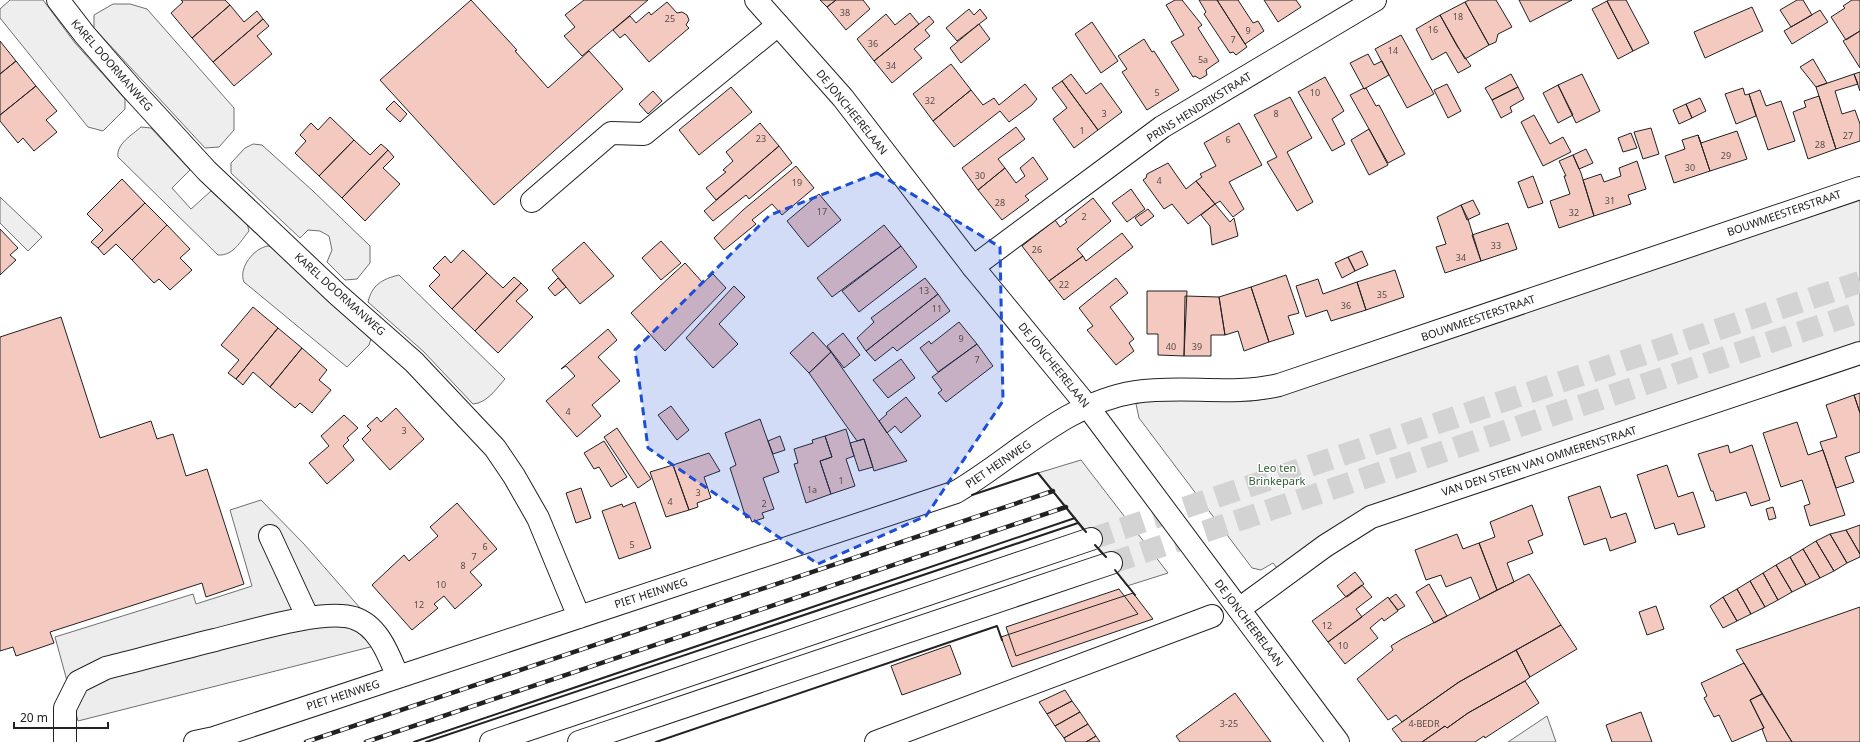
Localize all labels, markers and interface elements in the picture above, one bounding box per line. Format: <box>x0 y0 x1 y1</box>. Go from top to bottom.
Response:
house number: 38 <box>840 6 850 19</box>
house number: 18 <box>1453 10 1463 23</box>
house number: 25 <box>665 12 675 25</box>
street label: KAREL DOORMANWEG <box>68 16 156 114</box>
house number: 16 <box>1428 23 1438 36</box>
house number: 9 <box>1245 24 1251 37</box>
house number: 7 <box>1230 33 1236 46</box>
house number: 36 <box>868 37 878 50</box>
house number: 14 <box>1388 44 1398 57</box>
house number: 5a <box>1198 53 1208 66</box>
house number: 34 <box>886 59 896 72</box>
street label: DE JONCHEERELAAN <box>813 66 891 157</box>
street label: PRINS HENDRIKSTRAAT <box>1143 68 1254 145</box>
house number: 5 <box>1154 86 1160 99</box>
house number: 10 <box>1310 86 1320 99</box>
house number: 32 <box>925 94 935 107</box>
house number: 3 <box>1101 107 1107 120</box>
house number: 8 <box>1273 107 1279 120</box>
house number: 1 <box>1079 124 1085 137</box>
house number: 27 <box>1843 129 1853 142</box>
house number: 23 <box>756 132 766 145</box>
house number: 6 <box>1225 133 1231 146</box>
house number: 28 <box>1815 138 1825 151</box>
house number: 29 <box>1721 149 1731 162</box>
house number: 30 <box>1685 161 1695 174</box>
house number: 30 <box>975 169 985 182</box>
house number: 4 <box>1156 174 1162 187</box>
house number: 19 <box>792 176 802 189</box>
street label: BOUWMEESTERSTRAAT <box>1725 186 1843 239</box>
house number: 31 <box>1605 194 1615 207</box>
house number: 28 <box>995 196 1005 209</box>
house number: 17 <box>817 205 827 218</box>
house number: 32 <box>1569 206 1579 219</box>
house number: 2 <box>1081 210 1087 223</box>
house number: 33 <box>1491 239 1501 252</box>
house number: 26 <box>1032 243 1042 256</box>
street label: KAREL DOORMANWEG <box>292 249 389 338</box>
house number: 34 <box>1456 251 1466 264</box>
house number: 22 <box>1059 278 1069 291</box>
house number: 13 <box>919 284 929 297</box>
house number: 35 <box>1377 288 1387 301</box>
street label: BOUWMEESTERSTRAAT <box>1419 291 1537 344</box>
house number: 36 <box>1341 299 1351 312</box>
house number: 11 <box>932 302 942 315</box>
street label: DE JONCHEERELAAN <box>1015 319 1093 410</box>
house number: 9 <box>958 332 964 345</box>
house number: 40 <box>1166 340 1176 353</box>
house number: 39 <box>1192 340 1202 353</box>
house number: 7 <box>974 353 980 366</box>
house number: 4 <box>565 405 571 418</box>
street label: VAN DEN STEEN VAN OMMERENSTRAAT <box>1439 422 1638 499</box>
house number: 3 <box>401 424 407 437</box>
street label: PIET HEINWEG <box>962 436 1033 491</box>
park label: Leo ten Brinkepark <box>1249 460 1306 488</box>
house number: 1 <box>838 474 844 487</box>
house number: 1a <box>807 483 817 496</box>
house number: 3 <box>695 486 701 499</box>
house number: 4 <box>667 495 673 508</box>
house number: 2 <box>761 497 767 510</box>
house number: 5 <box>629 538 635 551</box>
house number: 6 <box>482 540 488 553</box>
house number: 7 <box>471 550 477 563</box>
house number: 8 <box>460 559 466 572</box>
street label: PIET HEINWEG <box>612 574 689 611</box>
street label: DE JONCHEERELAAN <box>1212 576 1287 669</box>
house number: 10 <box>436 578 446 591</box>
house number: 12 <box>414 598 424 611</box>
house number: 12 <box>1322 619 1332 632</box>
house number: 10 <box>1338 639 1348 652</box>
street label: PIET HEINWEG <box>304 676 381 713</box>
scale bar <box>14 704 108 730</box>
text: 20 m <box>20 709 48 726</box>
house number: 3-25 <box>1220 717 1238 730</box>
house number: 4-BEDR <box>1408 717 1440 730</box>

